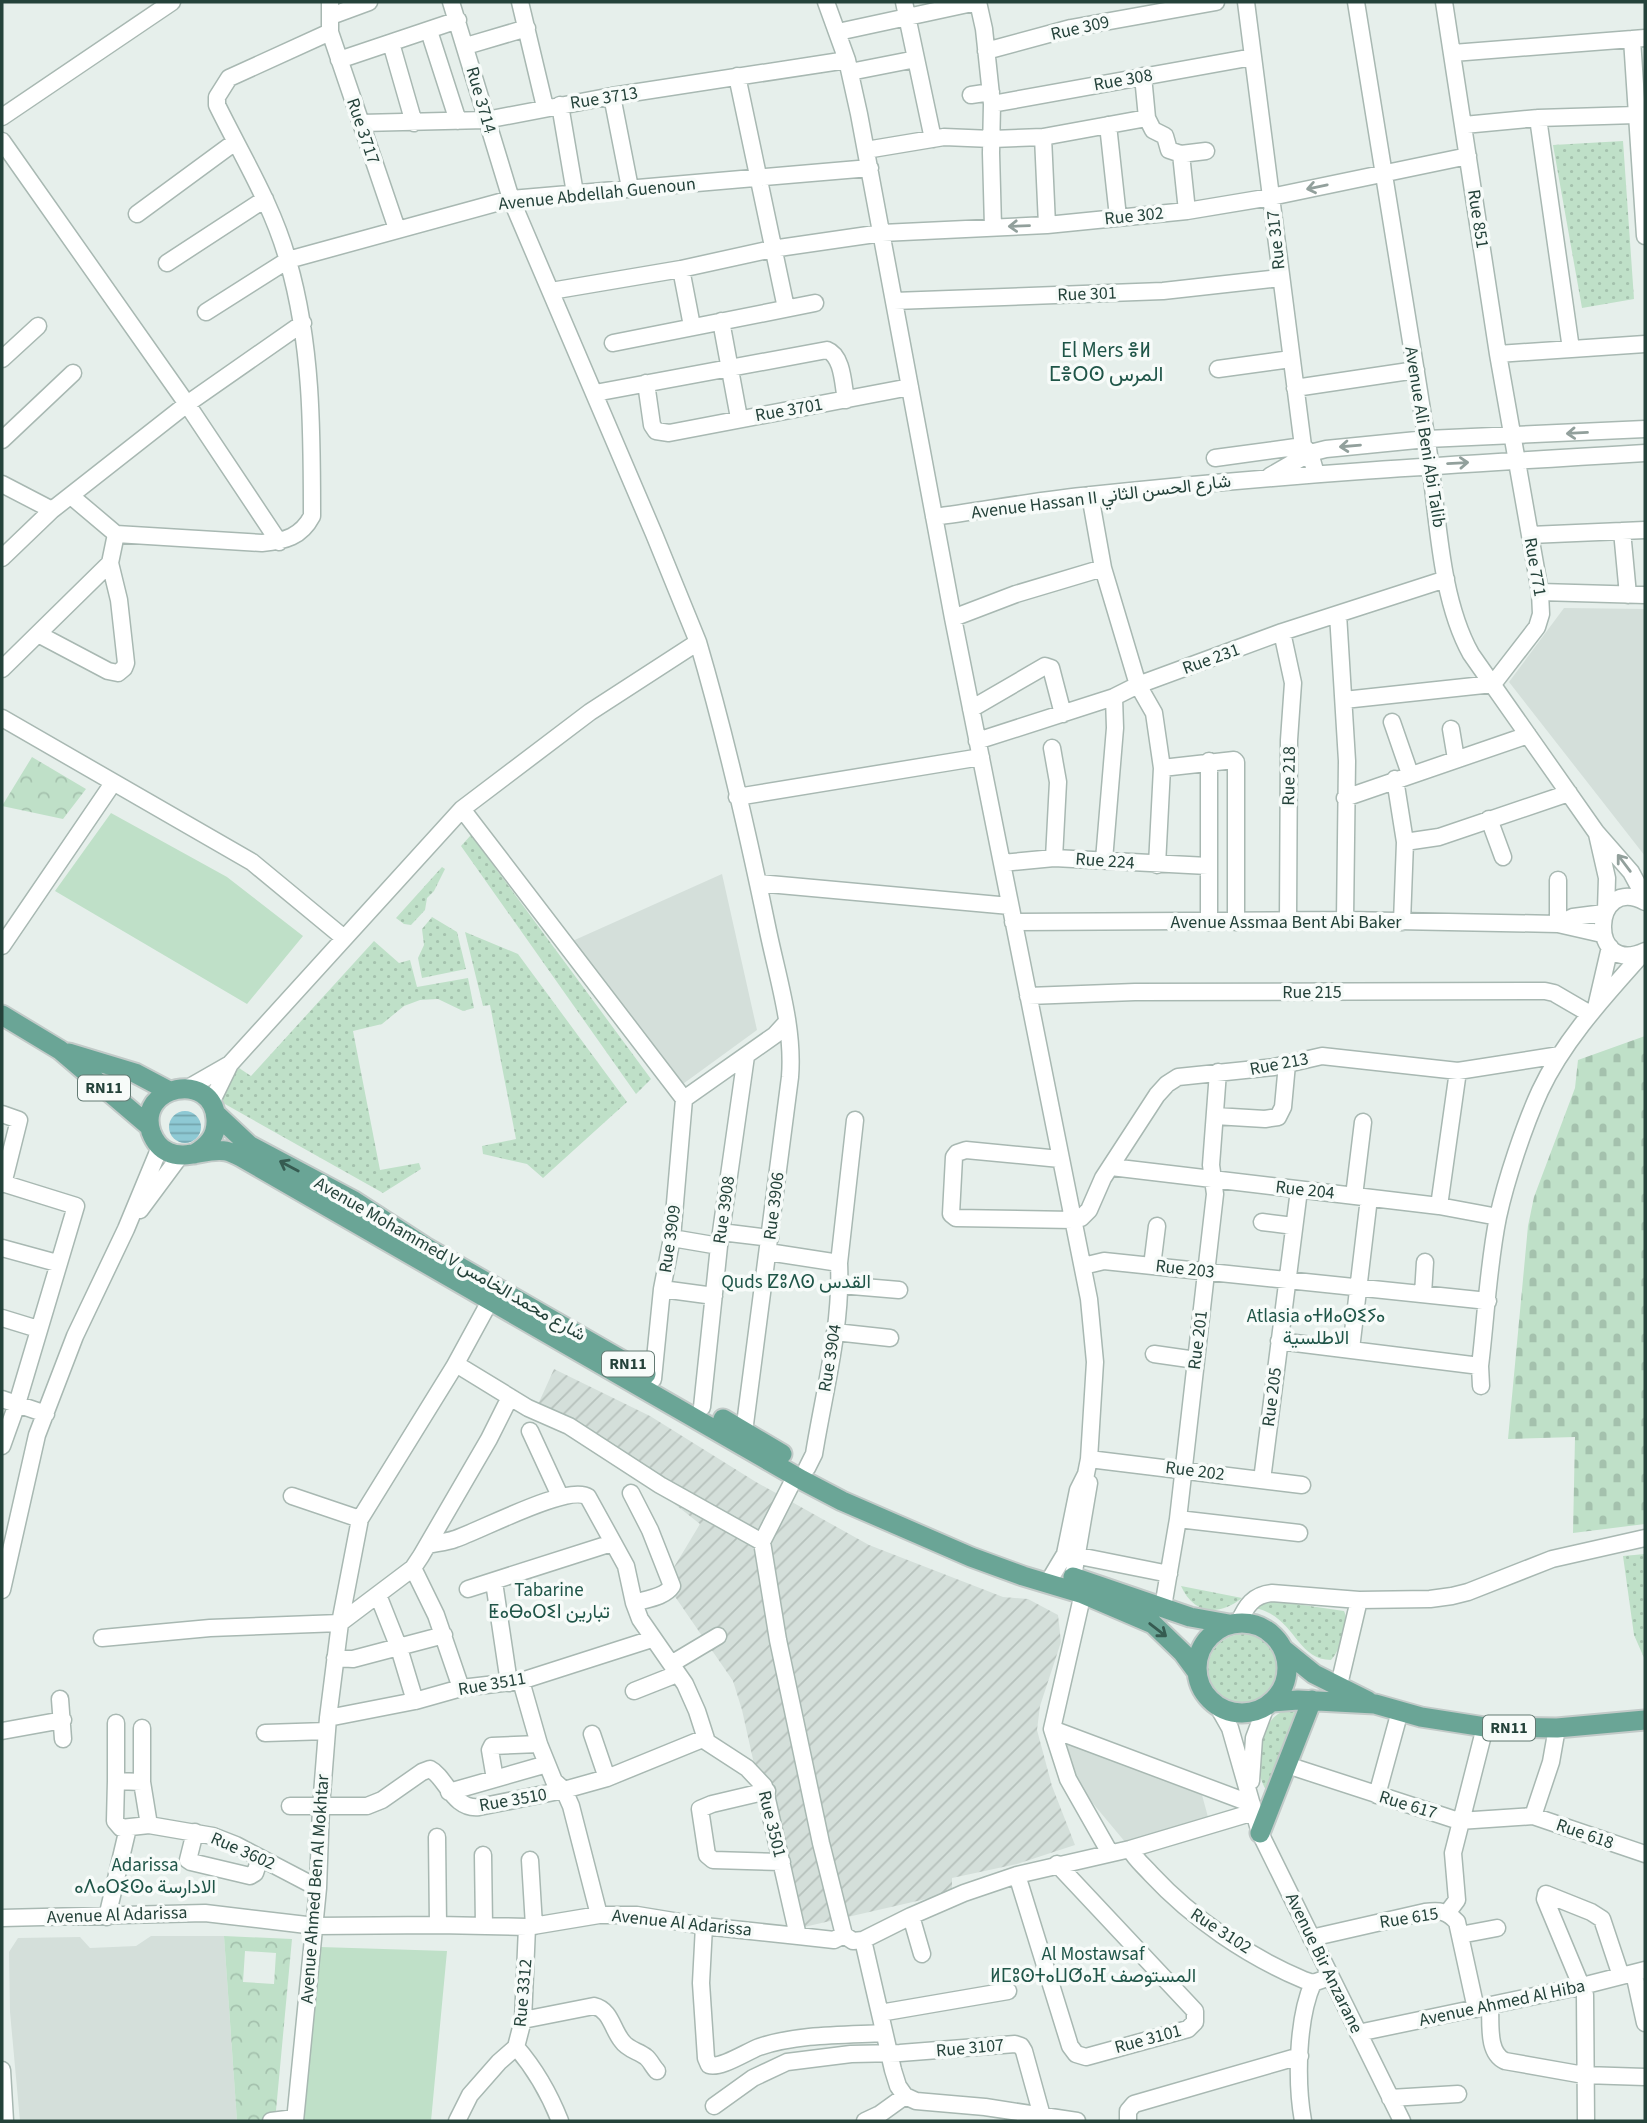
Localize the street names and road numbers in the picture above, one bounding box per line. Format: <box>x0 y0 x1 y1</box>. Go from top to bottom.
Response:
street label: Rue 309 <box>1048 9 1112 47</box>
street label: Rue 308 <box>1092 63 1154 97</box>
street label: Rue 3714 <box>460 64 502 136</box>
street label: Rue 3713 <box>568 80 640 116</box>
street label: Rue 3717 <box>340 95 386 167</box>
street label: Avenue Abdellah Guenoun <box>497 171 697 217</box>
street label: Rue 851 <box>1461 188 1495 250</box>
street label: Rue 302 <box>1103 200 1165 232</box>
street label: Rue 317 <box>1260 209 1292 271</box>
street label: Rue 301 <box>1057 280 1117 308</box>
street label: Avenue Ali Beni Abi Talib <box>1398 345 1452 529</box>
street label: Rue 3701 <box>753 392 825 428</box>
street label: Avenue Hassan II شارع الحسن الثاني <box>970 469 1233 527</box>
street label: Rue 771 <box>1518 536 1552 598</box>
street label: Rue 231 <box>1179 637 1243 681</box>
street label: Rue 218 <box>1276 746 1302 806</box>
street label: Rue 224 <box>1074 846 1136 876</box>
street label: Avenue Assmaa Bent Abi Baker <box>1170 910 1402 935</box>
street label: Rue 215 <box>1282 980 1342 1005</box>
street label: Rue 213 <box>1247 1046 1311 1082</box>
road number: RN11 <box>78 1076 130 1100</box>
street label: Avenue Mohammed V شارع محمد الخامس <box>310 1171 590 1347</box>
street label: Rue 3906 <box>757 1171 791 1241</box>
street label: Rue 3908 <box>707 1174 741 1246</box>
street label: Rue 204 <box>1274 1174 1336 1206</box>
street label: Rue 3909 <box>653 1203 687 1275</box>
street label: Rue 203 <box>1154 1253 1216 1285</box>
street label: Rue 201 <box>1182 1309 1214 1371</box>
street label: Rue 3904 <box>812 1322 848 1394</box>
road number: RN11 <box>602 1352 654 1376</box>
street label: Rue 205 <box>1256 1366 1288 1428</box>
street label: Rue 202 <box>1164 1455 1226 1487</box>
street label: Rue 3511 <box>456 1666 528 1702</box>
road number: RN11 <box>1483 1716 1535 1740</box>
street label: Avenue Ahmed Ben Al Mokhtar <box>295 1773 336 2004</box>
street label: Rue 3510 <box>477 1782 549 1818</box>
street label: Rue 617 <box>1376 1784 1440 1826</box>
street label: Rue 3501 <box>752 1788 792 1860</box>
street label: Rue 618 <box>1553 1813 1617 1856</box>
street label: Rue 3602 <box>207 1826 279 1876</box>
street label: Avenue Bir Anzarane <box>1279 1889 1369 2038</box>
street label: Avenue Al Adarissa <box>46 1900 188 1930</box>
street label: Rue 615 <box>1378 1901 1440 1935</box>
street label: Rue 3102 <box>1186 1902 1257 1960</box>
street label: Avenue Al Adarissa <box>611 1903 753 1943</box>
street label: Rue 3312 <box>508 1958 538 2028</box>
street label: Avenue Ahmed Al Hiba <box>1417 1973 1587 2033</box>
street label: Rue 3101 <box>1112 2018 1184 2060</box>
street label: Rue 3107 <box>935 2033 1005 2063</box>

